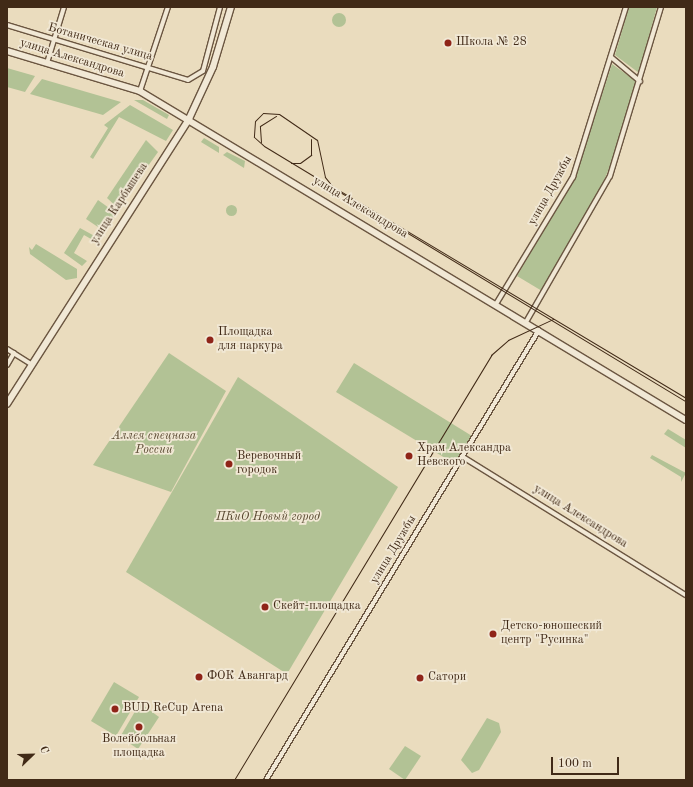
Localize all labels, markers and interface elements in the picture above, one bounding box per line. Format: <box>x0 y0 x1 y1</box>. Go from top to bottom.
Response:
street label: Ботаническая улица <box>46 21 154 65</box>
street label: улица Александрова <box>18 36 126 82</box>
place label: Школа № 28 <box>456 36 527 50</box>
marker: Школа № 28 <box>443 38 453 48</box>
street label: улица Дружбы <box>526 154 576 228</box>
street label: улица Карбышева <box>88 160 152 248</box>
street label: улица Александрова <box>310 174 410 242</box>
place label: Площадка для паркура <box>218 326 283 354</box>
marker: Площадка для паркура <box>205 335 215 345</box>
park label: Аллея спецназа России <box>112 430 196 458</box>
place label: Храм Александра Невского <box>417 442 511 470</box>
place label: Веревочный городок <box>237 450 301 478</box>
marker: Храм Александра Невского <box>404 451 414 461</box>
marker: Веревочный городок <box>224 459 234 469</box>
street label: улица Александрова <box>530 482 630 552</box>
park label: ПКиО Новый город <box>216 511 320 525</box>
street label: улица Дружбы <box>368 513 420 587</box>
place label: Скейт-площадка <box>273 600 361 614</box>
marker: Скейт-площадка <box>260 602 270 612</box>
place label: Детско-юношеский центр "Русинка" <box>501 620 602 648</box>
marker: Детско-юношеский центр "Русинка" <box>488 629 498 639</box>
place label: ФОК Авангард <box>207 670 288 684</box>
place label: Сатори <box>428 671 466 685</box>
marker: ФОК Авангард <box>194 672 204 682</box>
marker: Сатори <box>415 673 425 683</box>
place label: BUD ReCup Arena <box>123 702 223 716</box>
marker: BUD ReCup Arena <box>110 704 120 714</box>
marker: Волейбольная площадка <box>134 722 144 732</box>
place label: Волейбольная площадка <box>102 733 176 761</box>
north arrow <box>12 735 52 775</box>
text: С <box>37 745 50 756</box>
scale bar <box>553 749 621 775</box>
text: 100 m <box>558 758 592 770</box>

